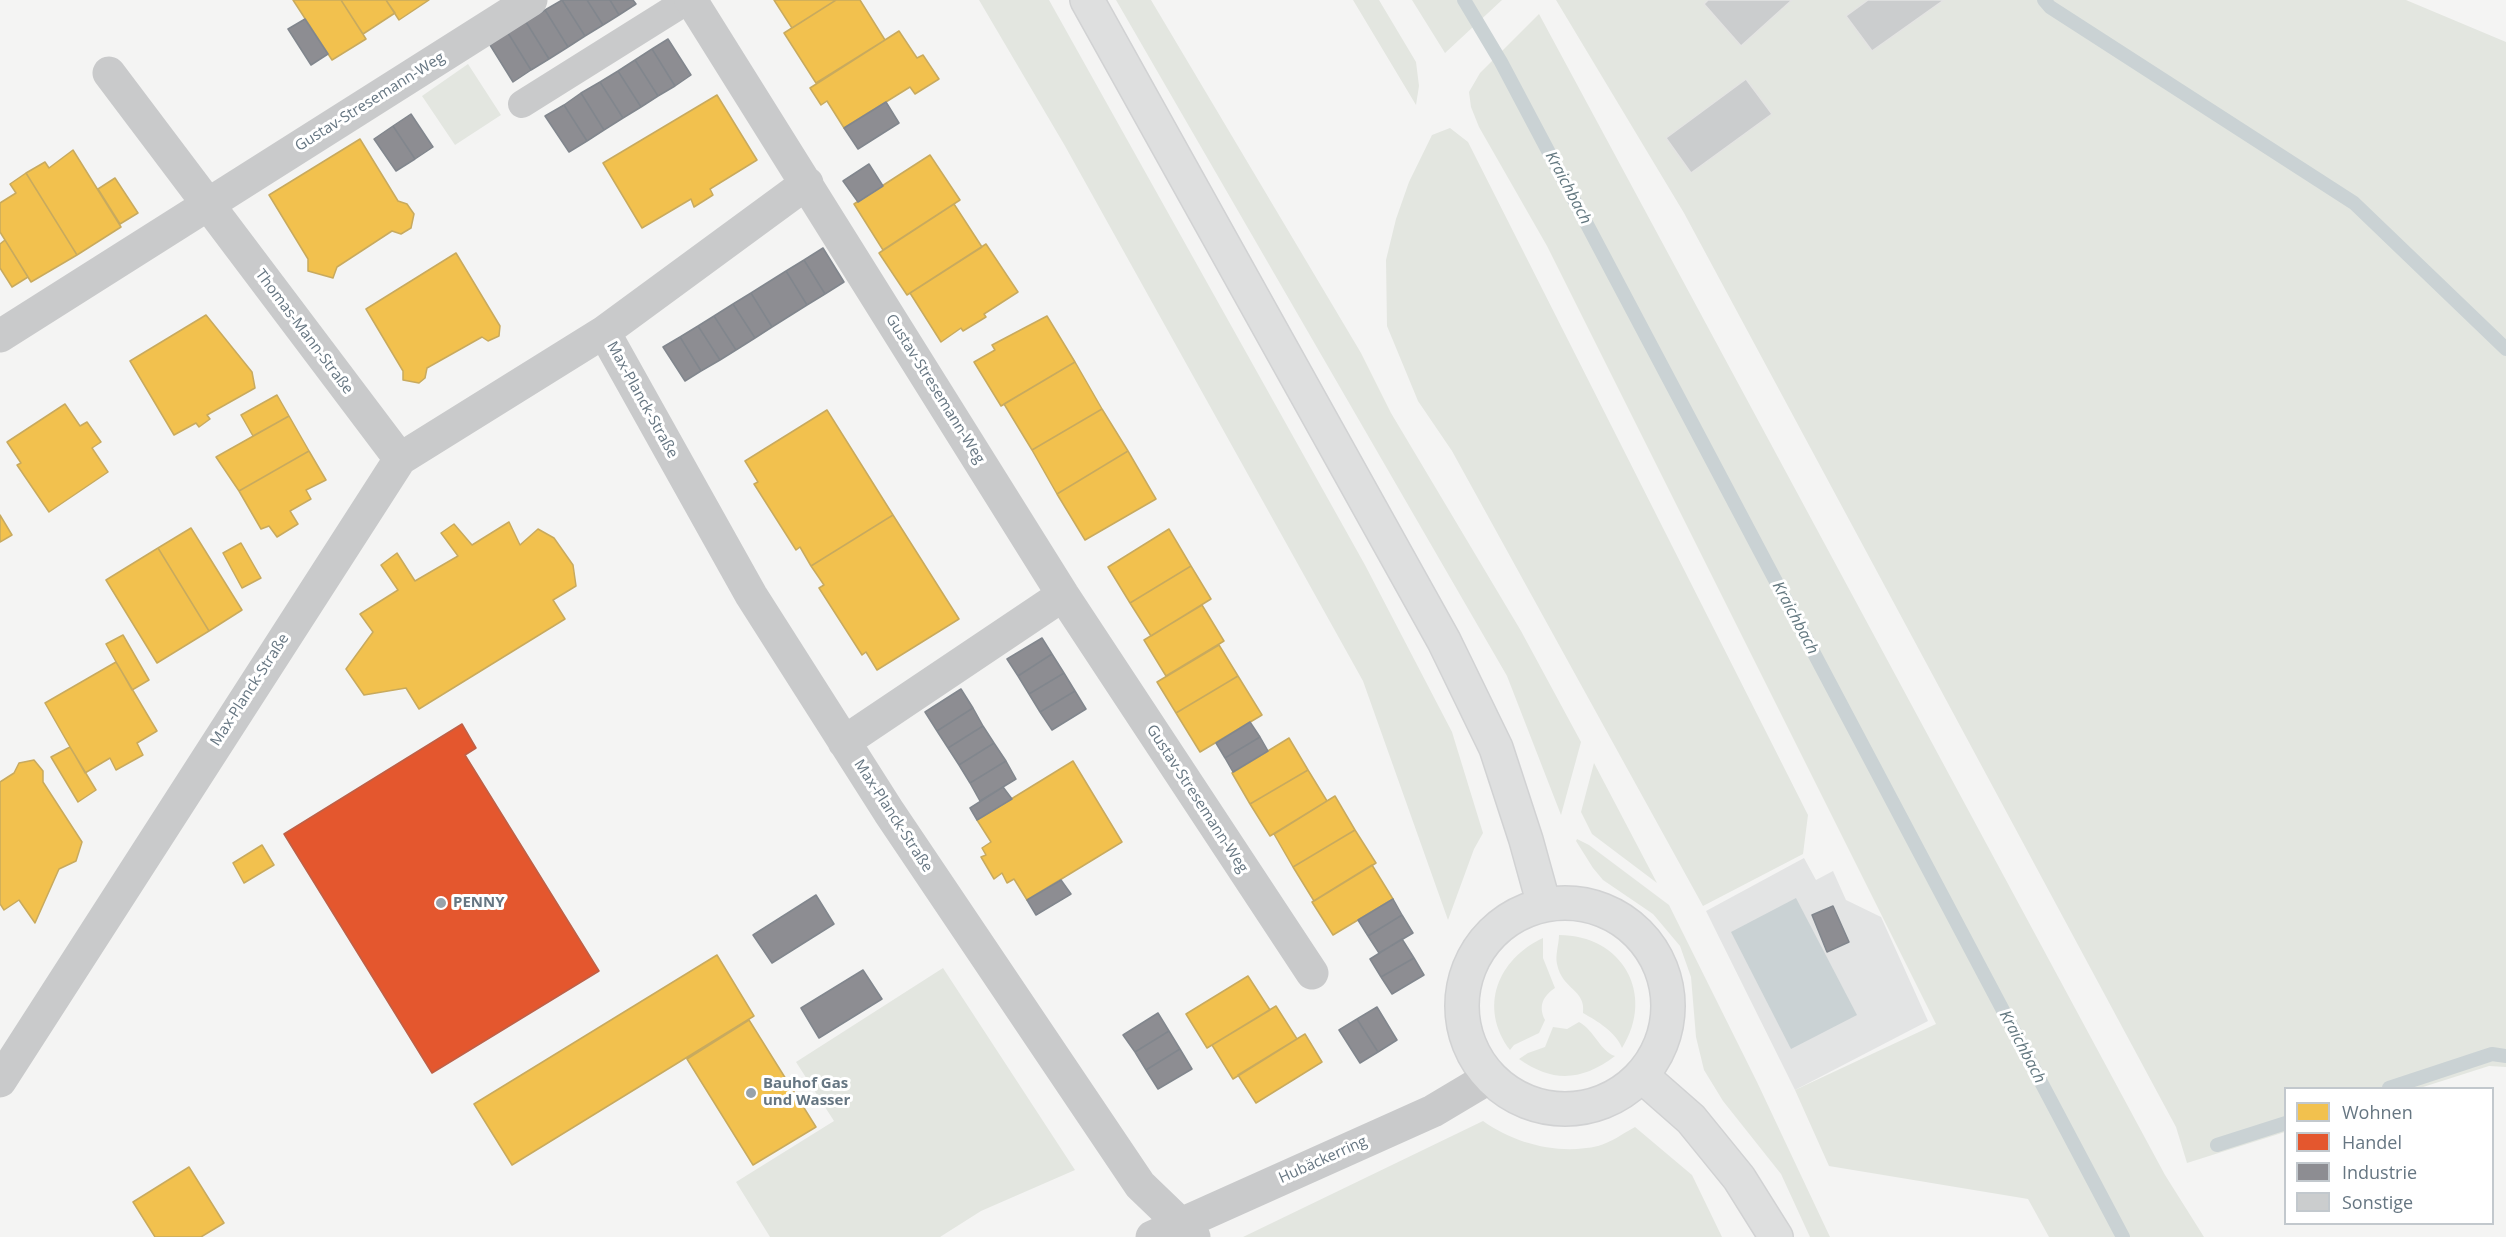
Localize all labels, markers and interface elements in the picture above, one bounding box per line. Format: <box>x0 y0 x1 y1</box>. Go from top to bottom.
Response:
street label: Gustav-Stresemann-Weg <box>292 49 448 155</box>
water label: Kraichbach <box>1541 148 1595 228</box>
street label: Thomas-Mann-Straße <box>251 266 357 398</box>
street label: Gustav-Stresemann-Weg <box>882 311 988 467</box>
street label: Max-Planck-Straße <box>602 339 682 461</box>
water label: Kraichbach <box>1768 578 1822 658</box>
street label: Max-Planck-Straße <box>207 630 293 750</box>
street label: Gustav-Stresemann-Weg <box>1142 722 1252 876</box>
street label: Max-Planck-Straße <box>850 756 936 876</box>
place label: PENNY <box>453 894 505 912</box>
marker: PENNY <box>434 896 448 910</box>
water label: Kraichbach <box>1995 1007 2049 1087</box>
place label: Bauhof Gas und Wasser <box>763 1075 850 1110</box>
marker: Bauhof Gas und Wasser <box>744 1086 758 1100</box>
legend <box>2284 1087 2494 1225</box>
text: Wohnen <box>2342 1100 2413 1124</box>
text: Handel <box>2342 1130 2402 1154</box>
street label: Hubäckerring <box>1276 1133 1370 1187</box>
text: Industrie <box>2342 1160 2417 1184</box>
text: Sonstige <box>2342 1190 2413 1214</box>

